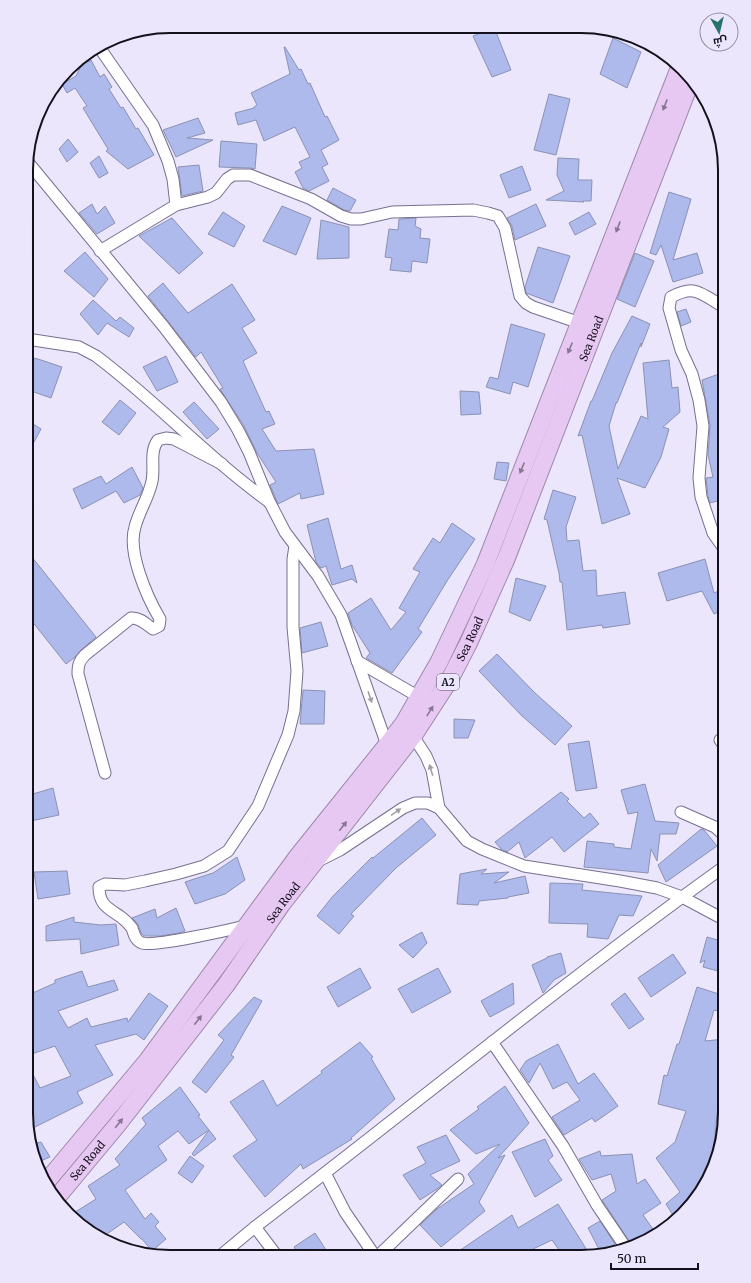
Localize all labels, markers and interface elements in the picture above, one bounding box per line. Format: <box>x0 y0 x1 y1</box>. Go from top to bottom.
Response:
north arrow <box>699 12 739 52</box>
text: ش <box>712 34 728 50</box>
one-way arrow <box>661 100 667 112</box>
one-way arrow <box>614 221 620 233</box>
street label: Sea Road <box>576 313 606 363</box>
one-way arrow <box>567 342 573 354</box>
one-way arrow <box>519 463 525 475</box>
street label: Sea Road <box>453 614 486 664</box>
road number: A2 <box>437 674 459 690</box>
one-way arrow <box>367 692 373 704</box>
one-way arrow <box>426 706 434 716</box>
one-way arrow <box>428 764 434 776</box>
one-way arrow <box>390 809 401 816</box>
one-way arrow <box>339 821 348 832</box>
street label: Sea Road <box>264 879 303 926</box>
one-way arrow <box>194 1014 203 1025</box>
one-way arrow <box>114 1117 123 1128</box>
street label: Sea Road <box>67 1138 108 1183</box>
scale bar <box>611 1245 698 1271</box>
text: 50 m <box>617 1251 646 1266</box>

